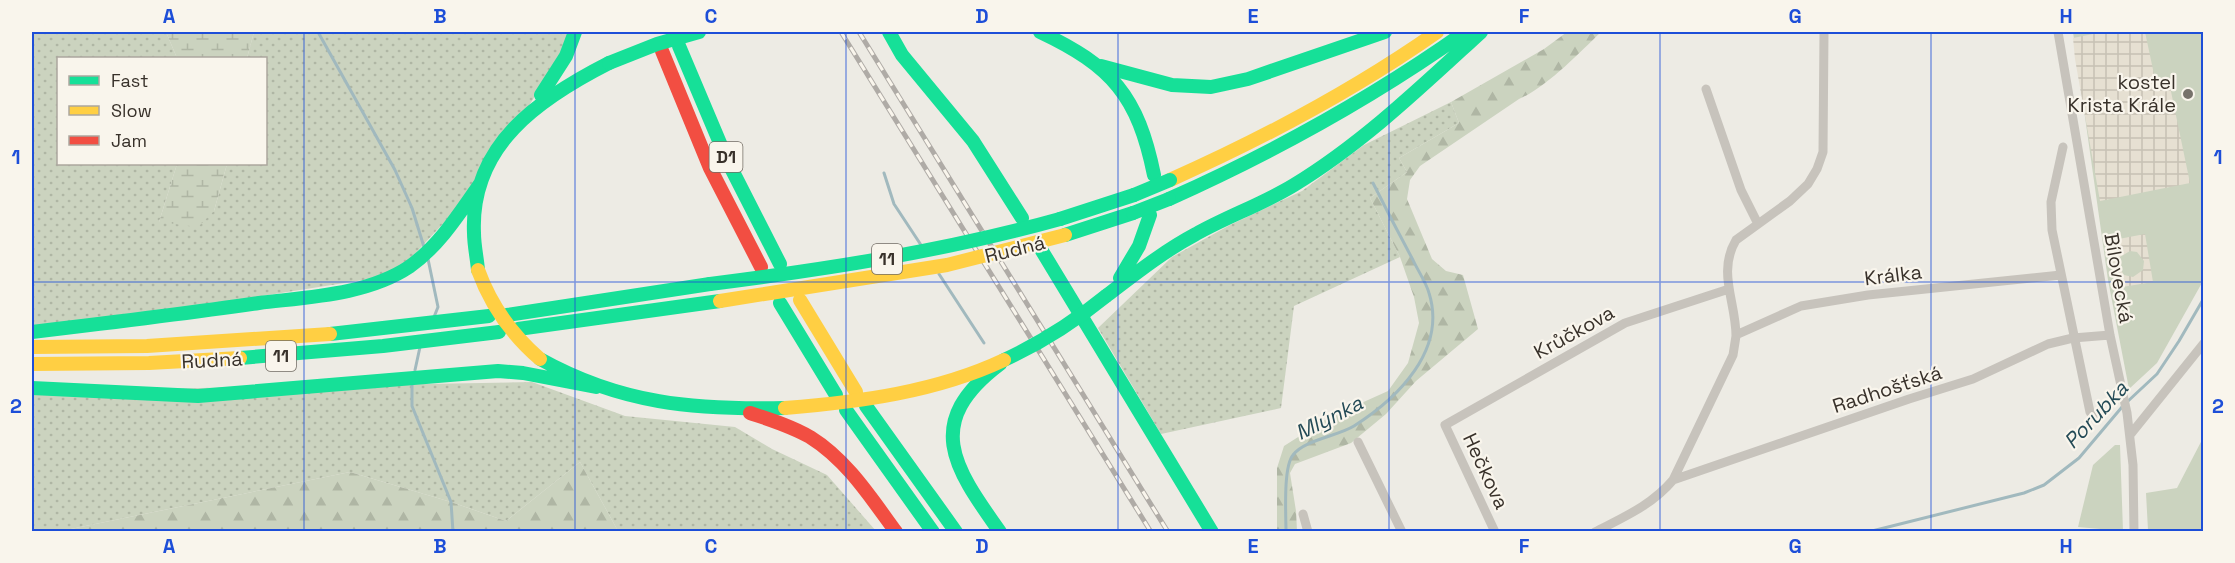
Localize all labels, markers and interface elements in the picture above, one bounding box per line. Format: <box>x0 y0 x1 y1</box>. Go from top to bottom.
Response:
text: A <box>163 3 176 29</box>
text: B <box>433 3 447 29</box>
text: C <box>705 3 718 29</box>
text: D <box>975 3 989 29</box>
text: E <box>1247 3 1259 29</box>
text: F <box>1519 3 1530 29</box>
text: G <box>1788 3 1802 29</box>
text: H <box>2059 3 2073 29</box>
legend <box>57 57 267 165</box>
text: Fast <box>111 69 148 92</box>
place label: kostel Krista Krále <box>2068 69 2176 118</box>
marker: kostel Krista Krále <box>2181 87 2195 101</box>
text: Slow <box>111 99 152 122</box>
text: Jam <box>111 129 147 152</box>
road number: D1 <box>710 142 742 172</box>
text: 1 <box>11 144 21 170</box>
text: 1 <box>2213 144 2223 170</box>
street label: Rudná <box>982 229 1048 269</box>
street label: Bílovecká <box>2098 231 2140 325</box>
road number: 11 <box>872 244 902 274</box>
street label: Králka <box>1863 259 1923 291</box>
street label: Krůčkova <box>1529 299 1619 365</box>
road number: 11 <box>266 341 296 371</box>
street label: Rudná <box>181 345 243 375</box>
street label: Radhošťská <box>1829 359 1945 419</box>
water label: Porubka <box>2058 375 2134 454</box>
water label: Mlýnka <box>1290 389 1368 446</box>
text: 2 <box>10 393 22 419</box>
text: 2 <box>2212 393 2224 419</box>
street label: Hečkova <box>1457 429 1515 513</box>
text: A <box>163 533 176 559</box>
text: B <box>433 533 447 559</box>
text: C <box>705 533 718 559</box>
text: D <box>975 533 989 559</box>
text: E <box>1247 533 1259 559</box>
text: F <box>1519 533 1530 559</box>
text: G <box>1788 533 1802 559</box>
text: H <box>2059 533 2073 559</box>

